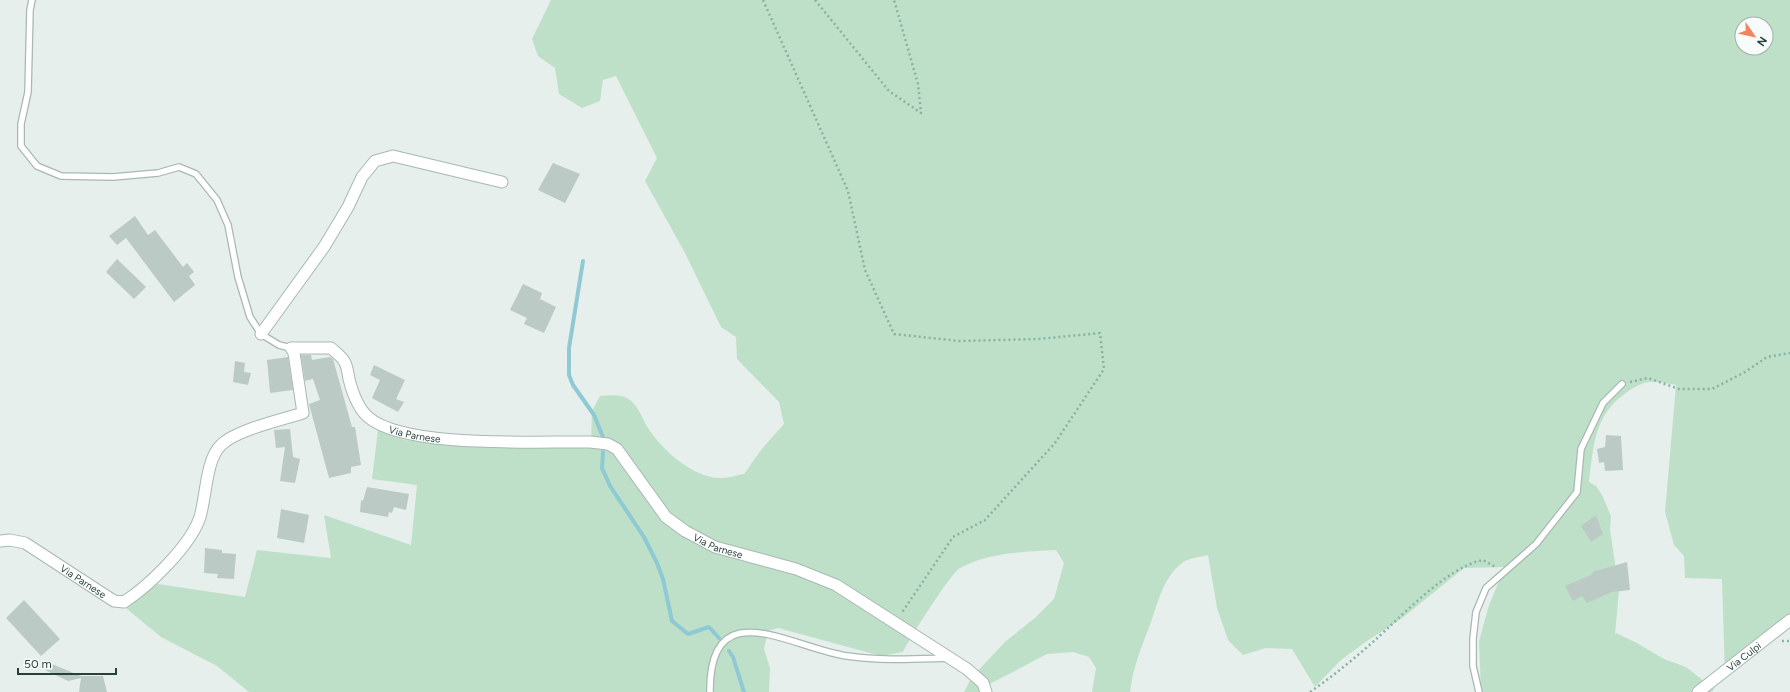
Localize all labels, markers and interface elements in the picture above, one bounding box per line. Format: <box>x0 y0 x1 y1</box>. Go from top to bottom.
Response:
north arrow <box>1734 16 1774 56</box>
text: N <box>1754 34 1770 48</box>
street label: Via Parnese <box>387 423 442 446</box>
street label: Via Parnese <box>691 531 745 561</box>
street label: Via Parnese <box>58 562 109 601</box>
street label: Via Culpi <box>1724 639 1764 674</box>
scale bar <box>18 650 116 676</box>
text: 50 m <box>24 657 52 671</box>

